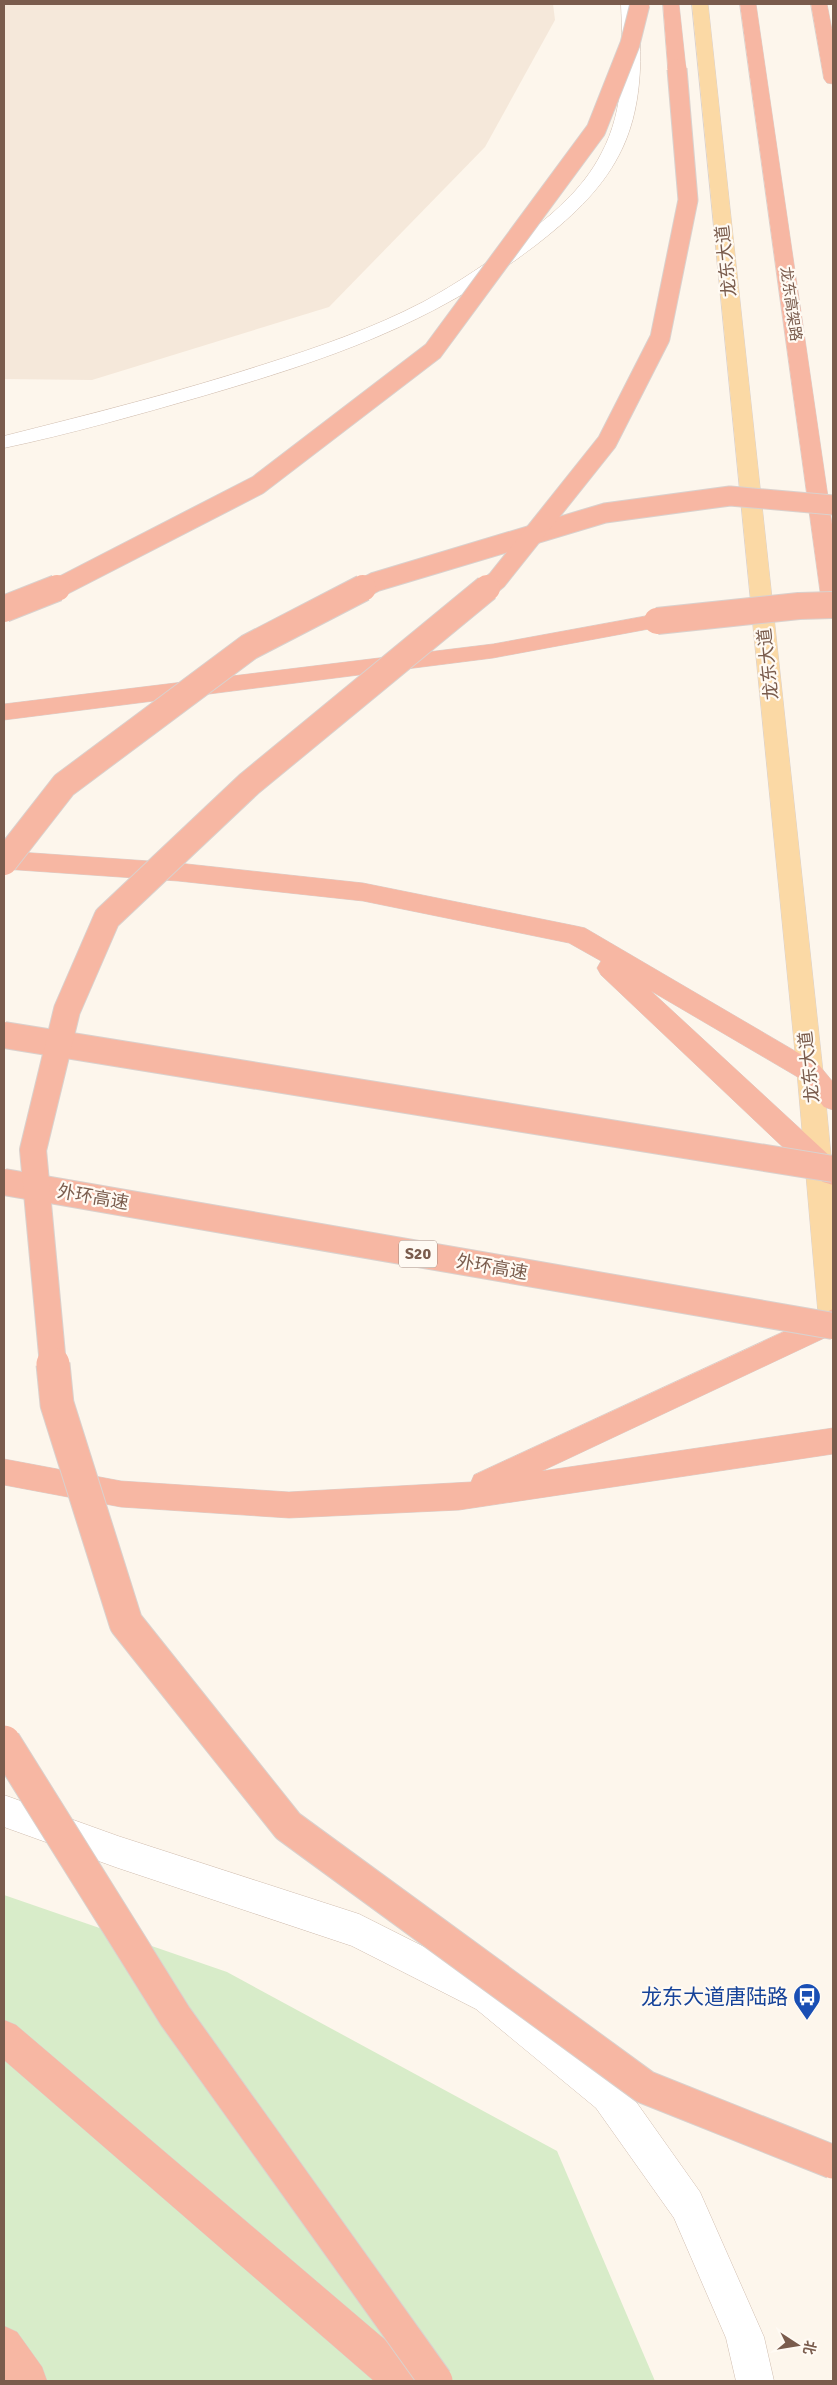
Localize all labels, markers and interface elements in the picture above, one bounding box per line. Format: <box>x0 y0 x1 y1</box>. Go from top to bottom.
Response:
street label: 龙东大道 <box>711 224 741 298</box>
street label: 龙东高架路 <box>777 266 805 342</box>
street label: 龙东大道 <box>753 627 783 701</box>
street label: 龙东大道 <box>794 1030 824 1104</box>
street label: 外环高速 <box>56 1180 130 1214</box>
road number: S20 <box>399 1240 437 1268</box>
street label: 外环高速 <box>455 1250 529 1284</box>
bus stop icon: 龙东大道唐陆路 <box>792 1982 822 2021</box>
place label: 龙东大道唐陆路 <box>641 1984 788 2010</box>
north arrow <box>772 2320 822 2370</box>
text: 北 <box>799 2339 819 2356</box>

